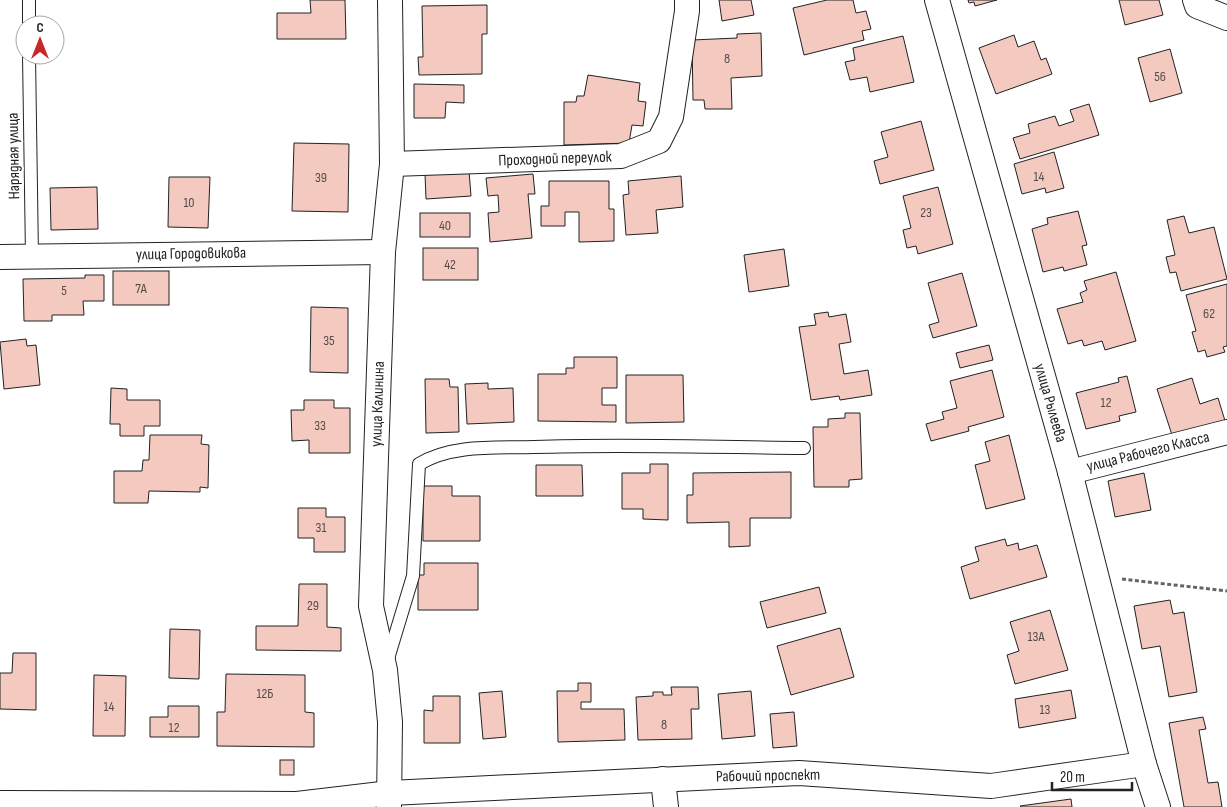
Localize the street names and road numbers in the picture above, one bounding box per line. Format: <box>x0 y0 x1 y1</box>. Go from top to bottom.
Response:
street label: Нарядная улица <box>4 112 24 200</box>
street label: Проходной переулок <box>498 147 613 170</box>
street label: улица Городовикова <box>136 244 246 264</box>
street label: улица Калинина <box>367 361 389 447</box>
street label: улица Рылеева <box>1030 361 1070 445</box>
street label: улица Рабочего Класса <box>1085 428 1211 476</box>
street label: Рабочий проспект <box>716 766 820 786</box>

